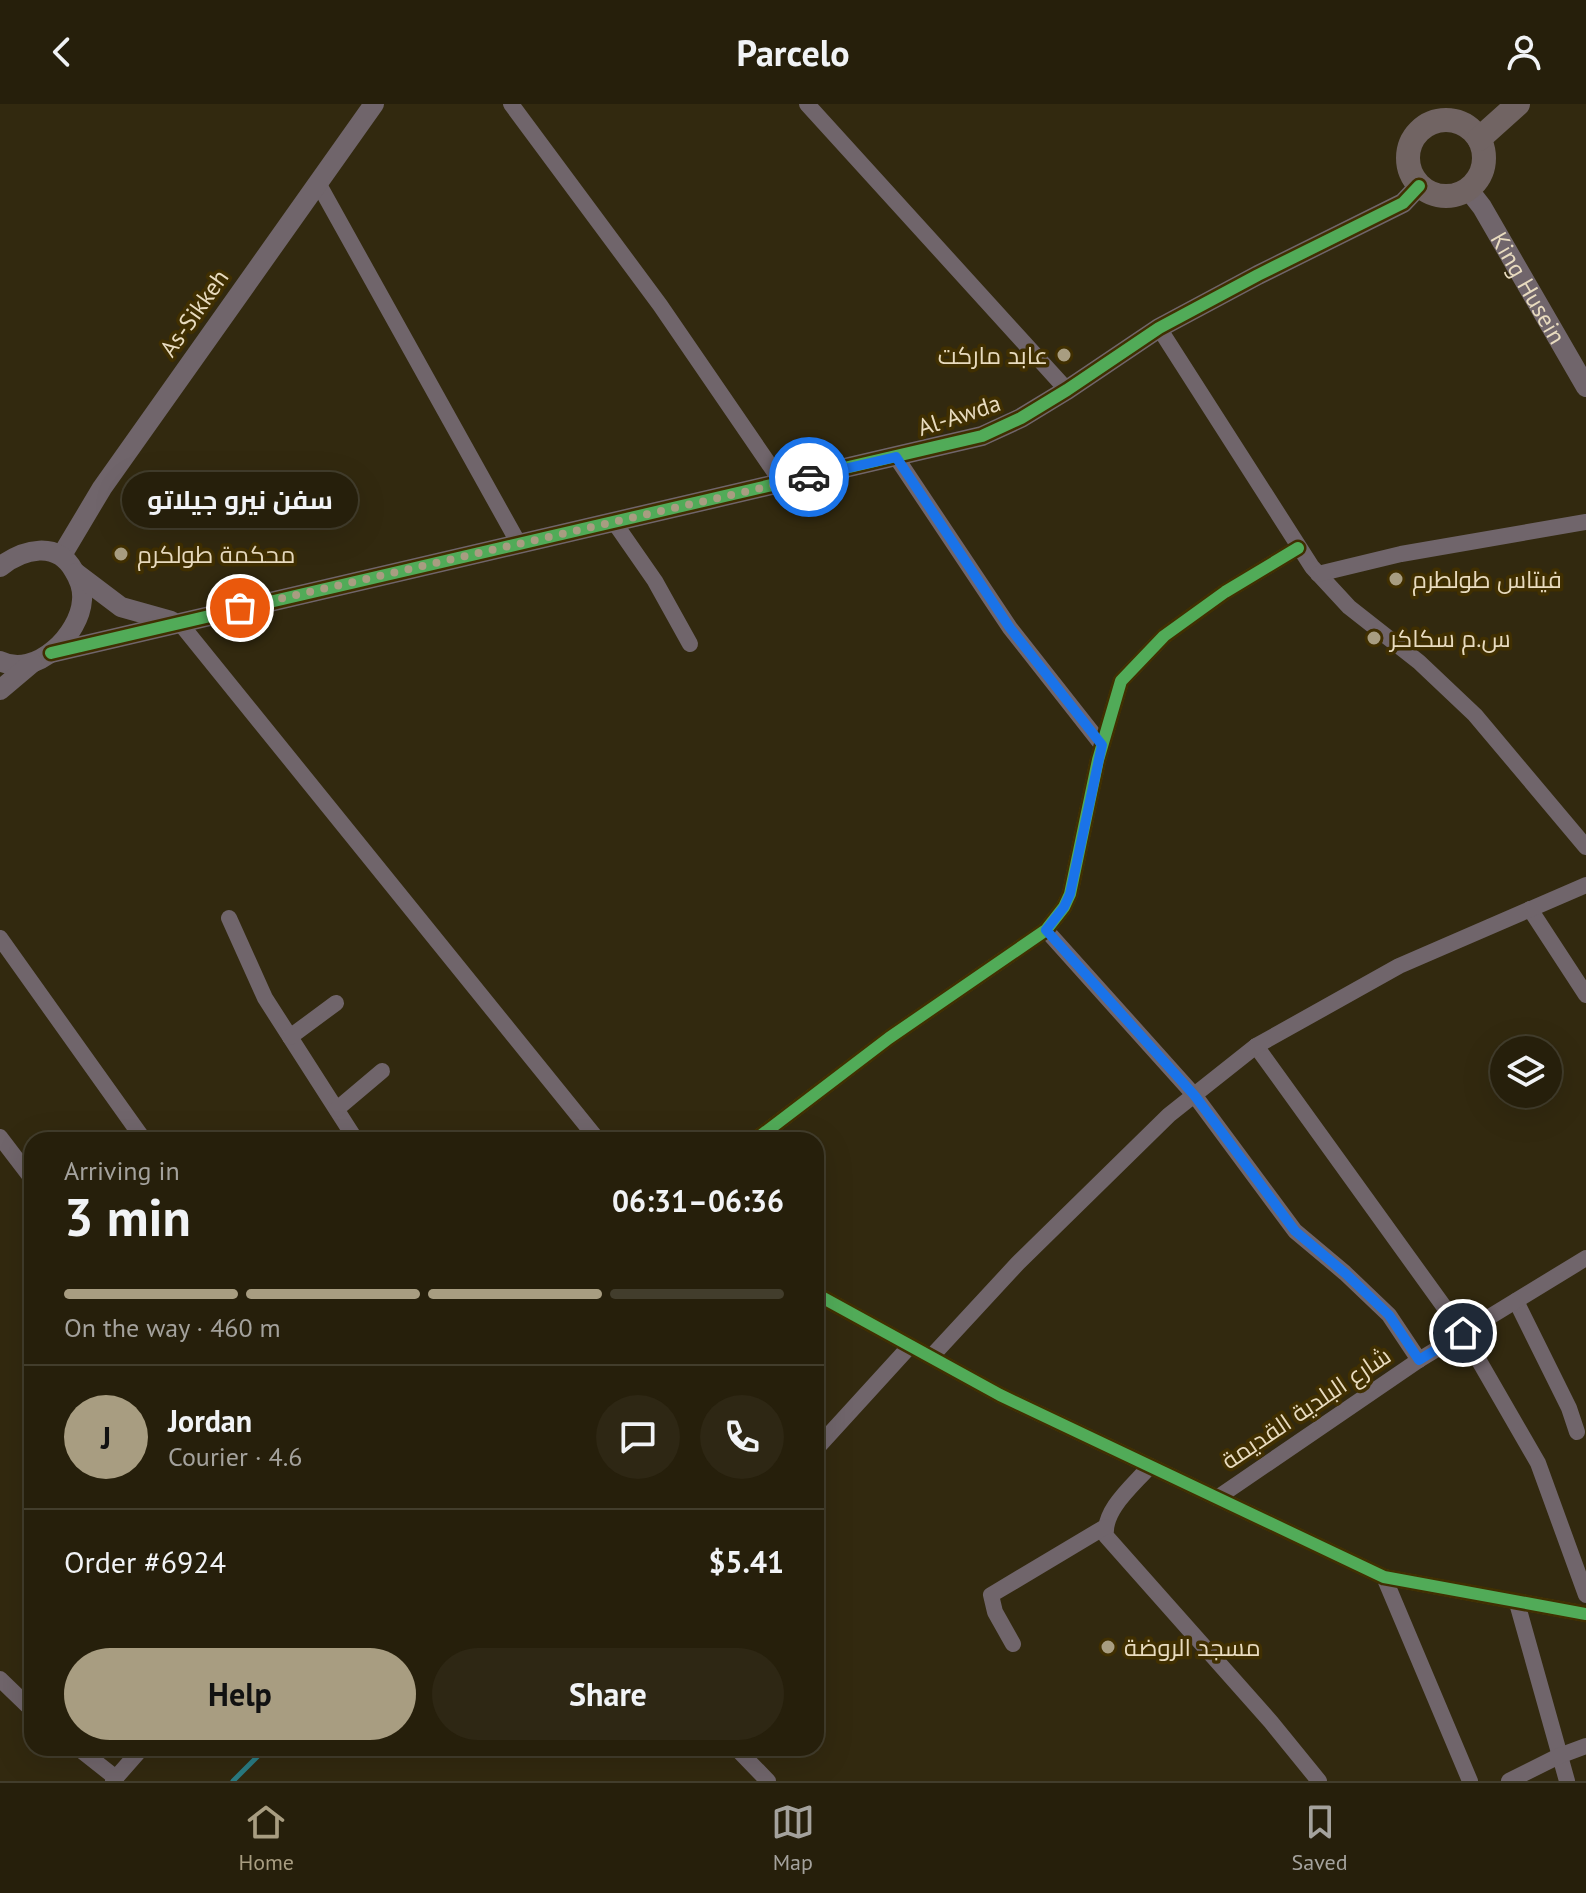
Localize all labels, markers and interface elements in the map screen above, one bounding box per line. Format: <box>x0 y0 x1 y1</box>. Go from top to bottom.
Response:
text: Parcelo <box>736 29 850 76</box>
icon: back <box>40 30 84 74</box>
icon: person <box>1502 30 1546 74</box>
street label: King Husein <box>1484 226 1573 349</box>
street label: As-Sikkeh <box>153 263 235 363</box>
place label: عابد ماركت <box>938 340 1048 371</box>
marker: عابد ماركت <box>1055 346 1073 364</box>
street label: Al-Awda <box>913 387 1005 443</box>
courier <box>769 437 849 517</box>
icon: car <box>787 455 831 499</box>
callout: سفن نيرو جيلاتو <box>122 472 358 528</box>
text: سفن نيرو جيلاتو <box>147 483 333 516</box>
place label: محكمة طولكرم <box>137 539 295 571</box>
marker: محكمة طولكرم <box>112 545 130 563</box>
place label: فيتاس طولطرم <box>1412 564 1562 596</box>
marker: فيتاس طولطرم <box>1387 570 1405 588</box>
pin <box>206 574 274 642</box>
icon: bag <box>218 586 262 630</box>
place label: س.م سكاكر <box>1388 623 1511 655</box>
marker: س.م سكاكر <box>1365 629 1383 647</box>
map controls <box>1490 1036 1562 1108</box>
button: layers <box>1490 1036 1562 1108</box>
text: Arriving in <box>64 1154 180 1187</box>
text: 06:31–06:36 <box>612 1181 784 1220</box>
text: 3 min <box>64 1183 191 1250</box>
pin <box>1429 1299 1497 1367</box>
text: On the way · 460 m <box>64 1311 281 1344</box>
icon: home <box>1441 1311 1485 1355</box>
street label: شارع البلدية القديمة <box>1215 1340 1397 1477</box>
button: chat <box>596 1395 680 1479</box>
button: phone <box>700 1395 784 1479</box>
text: Jordan <box>168 1401 252 1440</box>
text: J <box>101 1418 111 1457</box>
text: Courier · 4.6 <box>168 1440 302 1473</box>
text: Order #6924 <box>64 1542 226 1581</box>
text: $5.41 <box>709 1542 784 1581</box>
place label: مسجد الروضة <box>1124 1632 1261 1663</box>
marker: مسجد الروضة <box>1099 1638 1117 1656</box>
button: Help <box>64 1648 416 1740</box>
button: Share <box>432 1648 784 1740</box>
tab: Home <box>238 1800 294 1876</box>
tab: Map <box>771 1800 815 1876</box>
tab: Saved <box>1292 1800 1348 1876</box>

